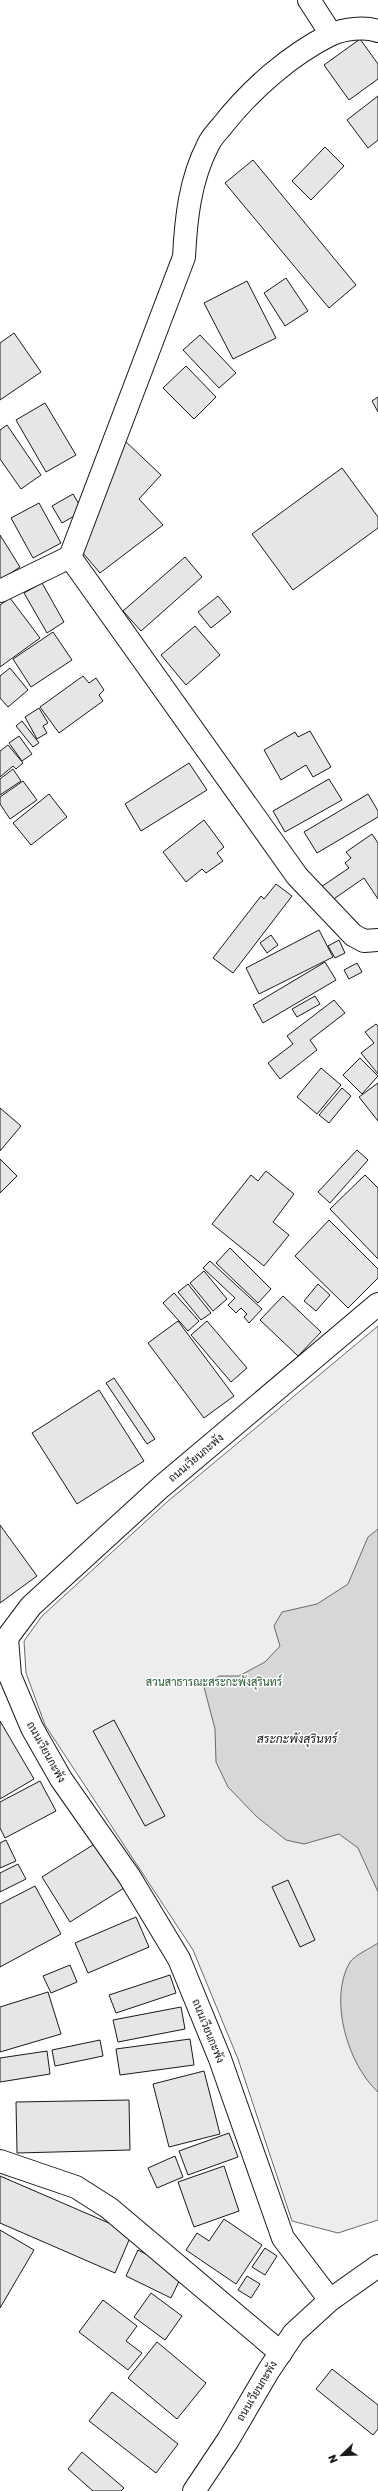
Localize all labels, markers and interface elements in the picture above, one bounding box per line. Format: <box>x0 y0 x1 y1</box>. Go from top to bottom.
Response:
street label: ถนนเวียนกะพัง <box>165 1430 226 1485</box>
park label: สวนสาธารณะสระกะพังสุรินทร์ <box>146 1674 282 1691</box>
street label: ถนนเวียนกะพัง <box>24 1718 70 1785</box>
water label: สระกะพังสุรินทร์ <box>257 1731 339 1748</box>
street label: ถนนเวียนกะพัง <box>189 1996 229 2065</box>
street label: ถนนเวียนกะพัง <box>232 2358 280 2423</box>
north arrow <box>322 2435 362 2475</box>
text: N <box>326 2452 341 2465</box>

